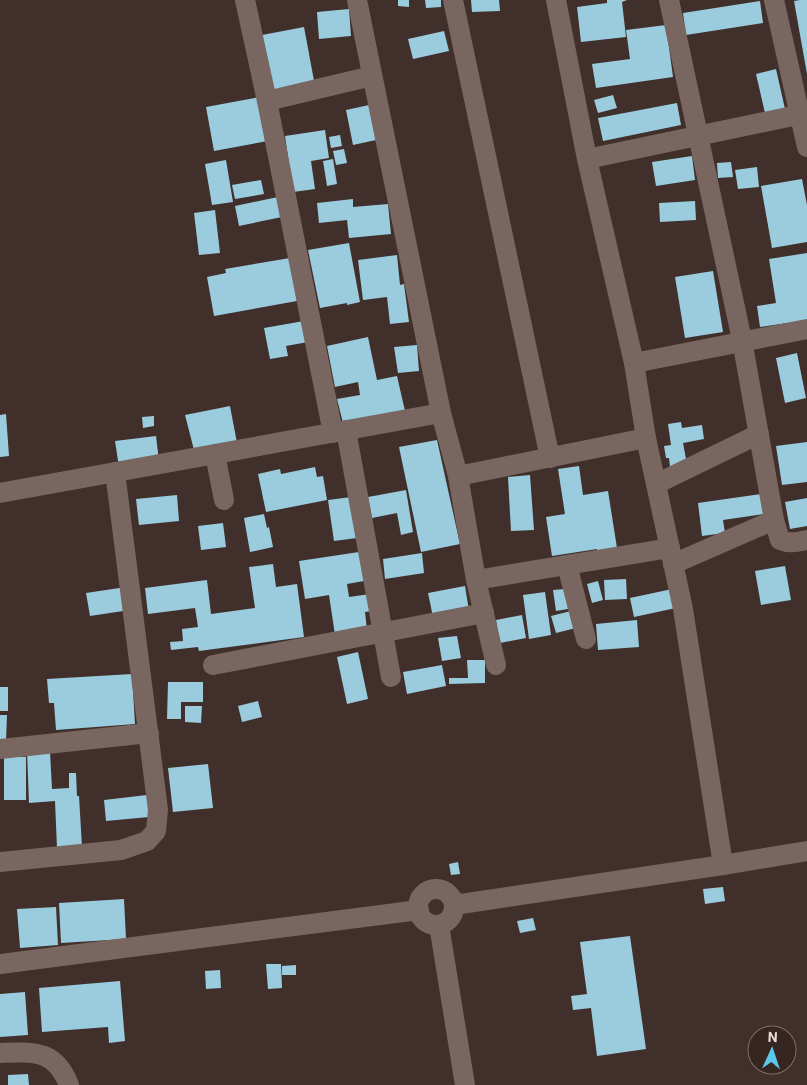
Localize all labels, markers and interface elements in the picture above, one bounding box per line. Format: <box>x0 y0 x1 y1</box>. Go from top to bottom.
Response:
north arrow <box>747 1025 797 1075</box>
text: N <box>767 1029 778 1045</box>

